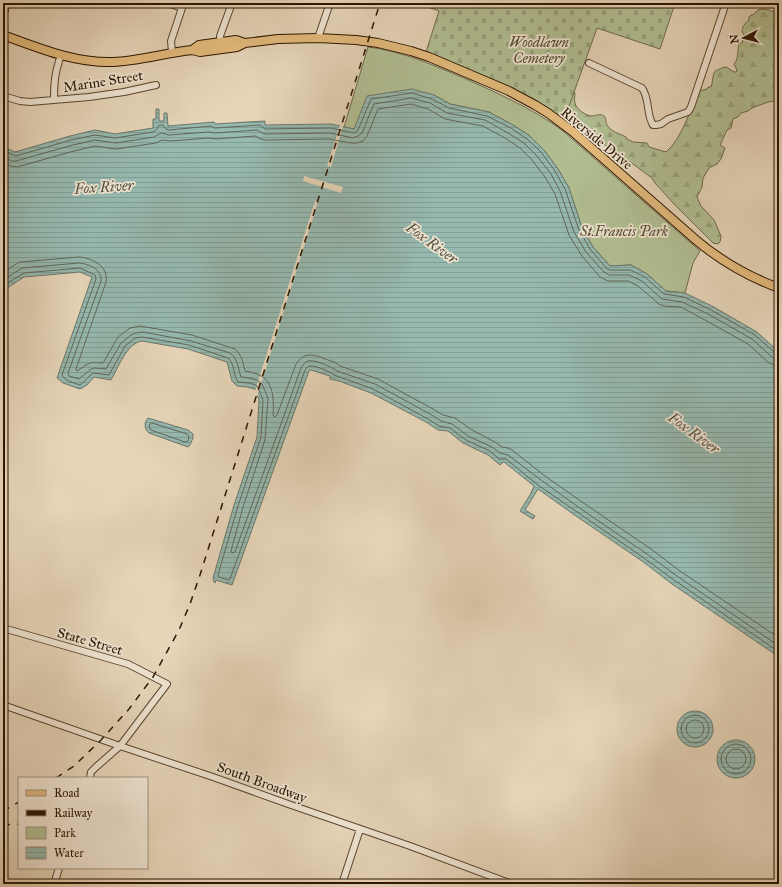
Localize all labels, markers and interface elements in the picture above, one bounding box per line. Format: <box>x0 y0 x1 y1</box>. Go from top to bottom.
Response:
north arrow <box>724 18 764 58</box>
text: N <box>727 33 742 45</box>
park label: Woodlawn Cemetery <box>509 34 569 67</box>
street label: Marine Street <box>62 67 144 96</box>
street label: Riverside Drive <box>557 103 636 173</box>
water label: Fox River <box>73 176 135 198</box>
water label: Fox River <box>402 218 462 268</box>
park label: St.Francis Park <box>579 223 669 240</box>
water label: Fox River <box>664 408 724 458</box>
street label: State Street <box>55 624 125 659</box>
street label: South Broadway <box>215 758 309 807</box>
legend <box>18 777 148 869</box>
text: Road <box>54 786 80 800</box>
text: Railway <box>54 806 93 820</box>
text: Park <box>54 826 76 840</box>
text: Water <box>54 846 84 860</box>

